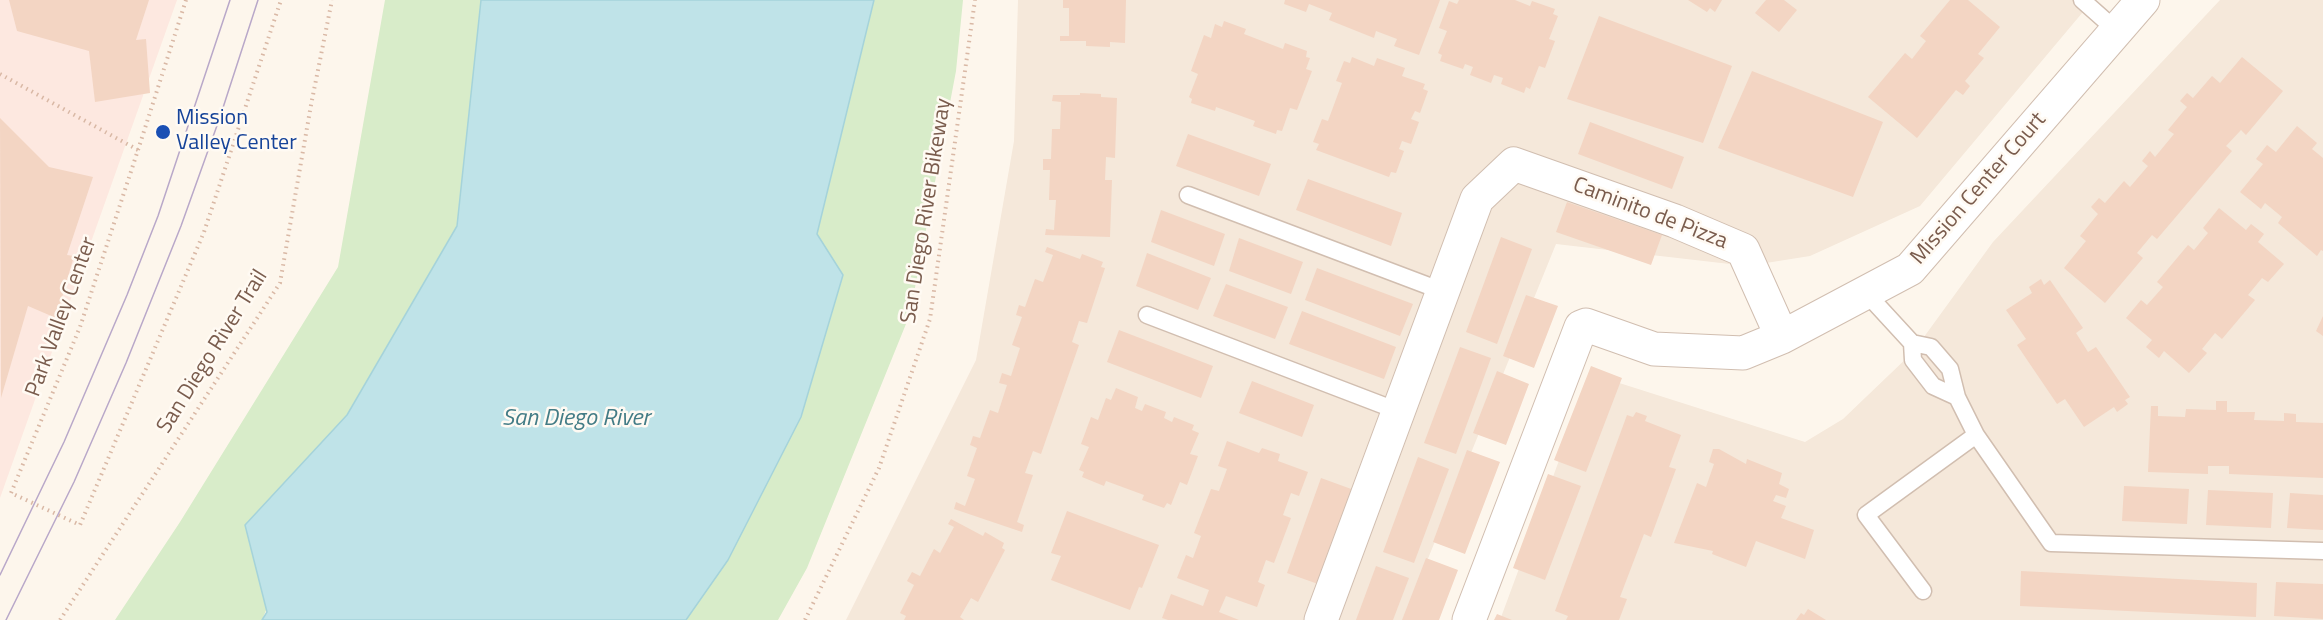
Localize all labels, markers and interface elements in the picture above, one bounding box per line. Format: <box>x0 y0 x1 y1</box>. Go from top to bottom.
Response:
street label: San Diego River Bikeway <box>896 97 958 325</box>
place label: Mission Valley Center <box>176 106 297 158</box>
street label: Mission Center Court <box>1906 107 2052 271</box>
marker: Mission Valley Center <box>154 123 172 141</box>
street label: Caminito de Pizza <box>1569 172 1731 256</box>
street label: Park Valley Center <box>21 234 103 400</box>
street label: San Diego River Trail <box>152 265 274 439</box>
water label: San Diego River <box>502 405 650 433</box>

